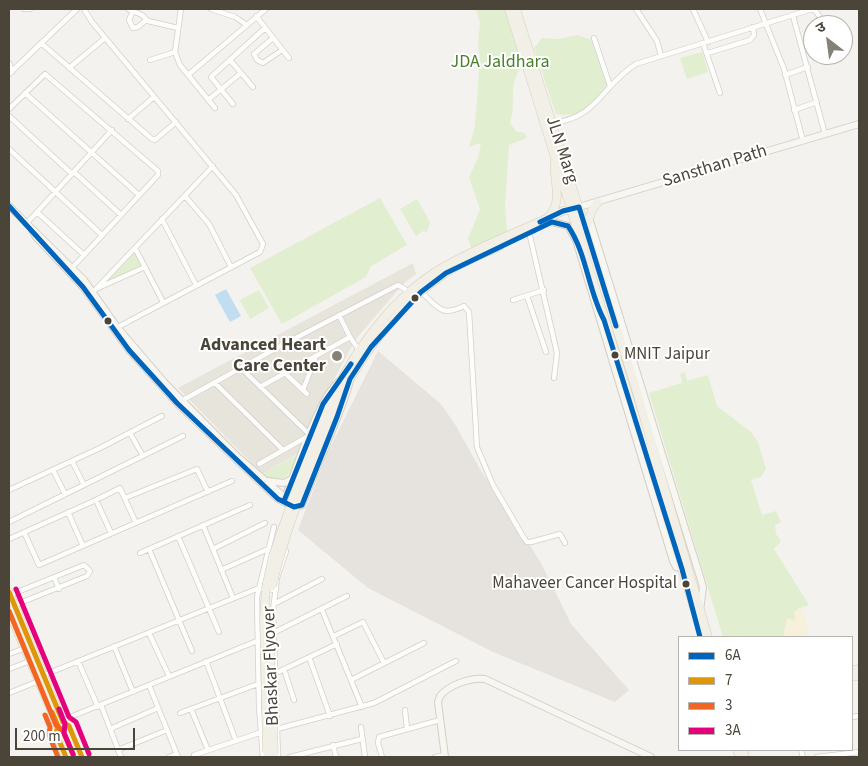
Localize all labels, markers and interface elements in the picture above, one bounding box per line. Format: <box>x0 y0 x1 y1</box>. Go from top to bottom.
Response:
north arrow <box>803 15 853 65</box>
text: उ <box>812 17 830 39</box>
park label: JDA Jaldhara <box>451 52 549 74</box>
street label: JLN Marg <box>540 113 582 187</box>
street label: Sansthan Path <box>660 141 770 193</box>
unlabelled marker <box>410 293 420 303</box>
unlabelled marker <box>103 316 113 326</box>
place label: Advanced Heart Care Center <box>201 335 326 378</box>
place label: MNIT Jaipur <box>624 345 710 365</box>
marker: Advanced Heart Care Center <box>330 349 344 363</box>
marker: MNIT Jaipur <box>610 350 620 360</box>
place label: Mahaveer Cancer Hospital <box>492 574 677 594</box>
marker: Mahaveer Cancer Hospital <box>681 579 691 589</box>
street label: Bhaskar Flyover <box>259 606 285 726</box>
legend <box>678 636 853 751</box>
text: 6A <box>725 645 741 666</box>
text: 7 <box>725 670 732 691</box>
text: 3 <box>725 695 732 716</box>
scale bar <box>18 718 138 750</box>
text: 3A <box>725 720 741 741</box>
text: 200 m <box>23 726 61 747</box>

